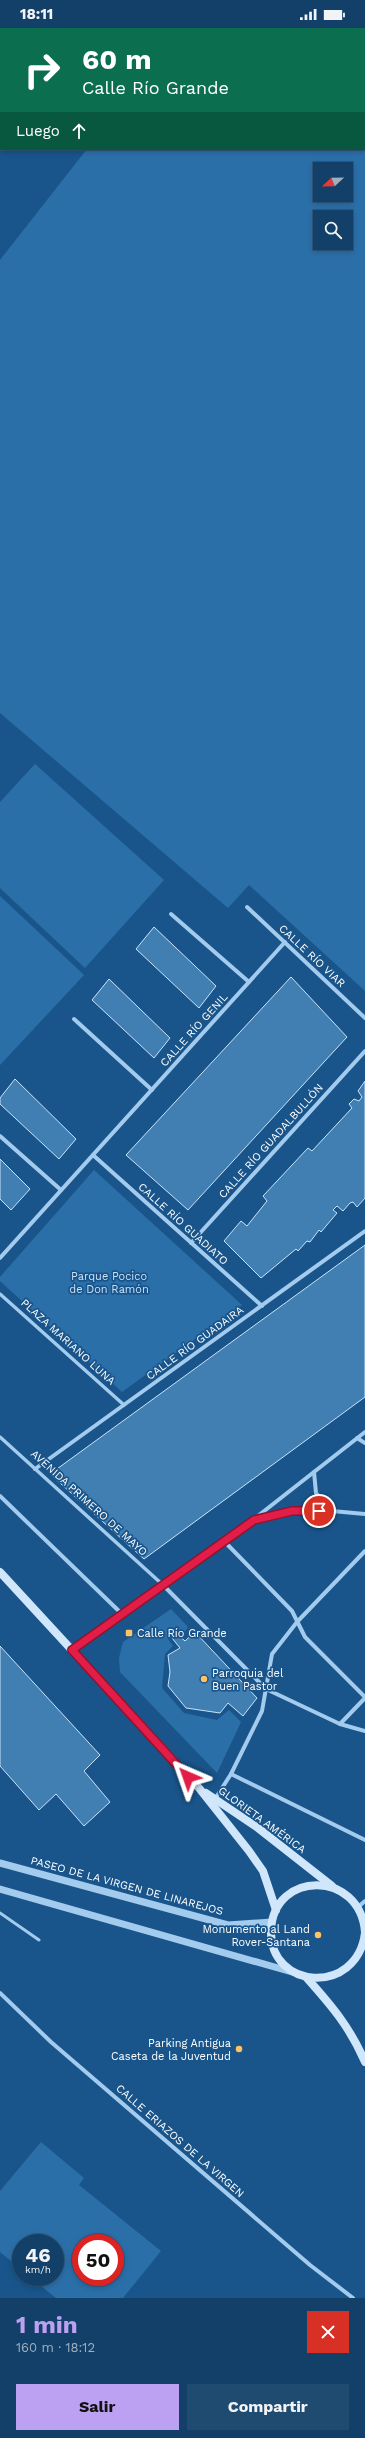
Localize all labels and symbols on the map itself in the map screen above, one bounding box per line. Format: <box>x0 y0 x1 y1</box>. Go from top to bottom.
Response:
north arrow <box>313 162 353 202</box>
street label: CALLE RÍO VIAR <box>276 921 349 990</box>
street label: CALLE RÍO GENIL <box>157 990 231 1069</box>
street label: CALLE RÍO GUADALBULLÓN <box>215 1080 326 1201</box>
street label: CALLE RÍO GUADIATO <box>135 1180 231 1268</box>
park label: Parque Pocico de Don Ramón <box>69 1270 149 1296</box>
street label: PLAZA MARIANO LUNA <box>18 1296 118 1388</box>
street label: CALLE RÍO GUADAIRA <box>143 1303 246 1383</box>
street label: AVENIDA PRIMERO DE MAYO <box>28 1447 150 1559</box>
pin <box>302 1494 336 1528</box>
place label: Calle Río Grande <box>137 1627 227 1640</box>
marker: Calle Río Grande <box>124 1628 134 1638</box>
place label: Parroquia del Buen Pastor <box>212 1667 284 1693</box>
marker: Parroquia del Buen Pastor <box>199 1674 209 1684</box>
position arrow <box>167 1756 209 1798</box>
street label: GLORIETA AMÉRICA <box>216 1783 309 1856</box>
street label: PASEO DE LA VIRGEN DE LINAREJOS <box>29 1854 225 1918</box>
place label: Monumento al Land Rover-Santana <box>203 1923 310 1949</box>
marker: Monumento al Land Rover-Santana <box>313 1930 323 1940</box>
place label: Parking Antigua Caseta de la Juventud <box>111 2037 231 2063</box>
marker: Parking Antigua Caseta de la Juventud <box>234 2044 244 2054</box>
street label: CALLE ERIAZOS DE LA VIRGEN <box>113 2082 247 2200</box>
speed limit sign: 50 <box>72 2234 124 2286</box>

